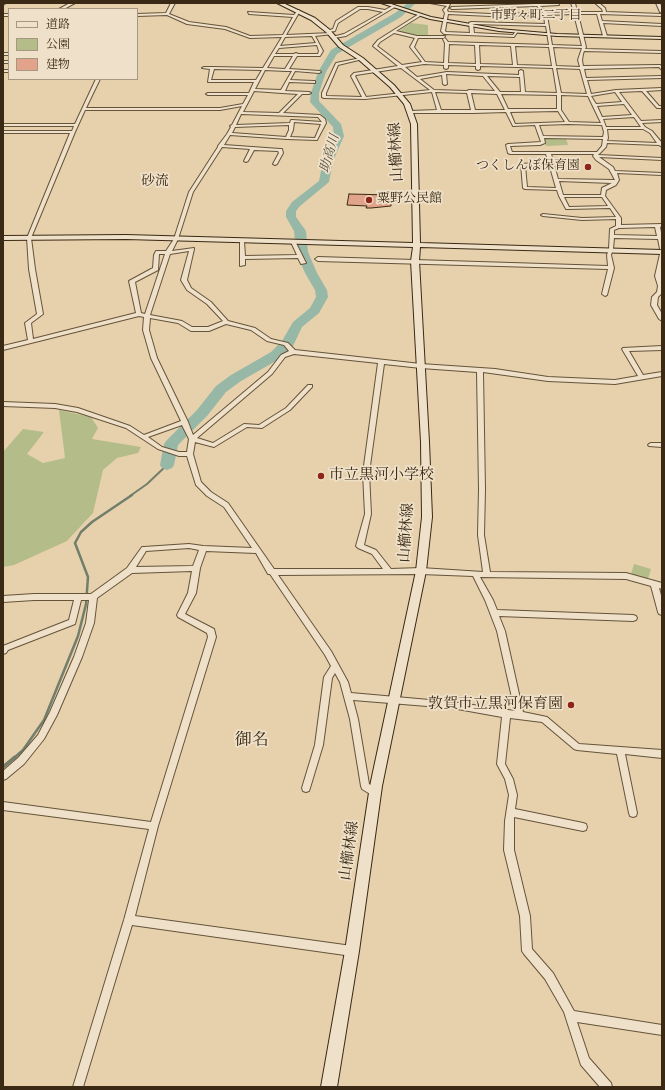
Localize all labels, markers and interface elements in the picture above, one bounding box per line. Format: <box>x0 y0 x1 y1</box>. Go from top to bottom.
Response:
legend <box>8 8 138 80</box>
district label: 市野々町二丁目 <box>491 9 581 25</box>
text: 道路 <box>46 16 70 34</box>
text: 公園 <box>46 36 70 54</box>
text: 建物 <box>46 56 70 74</box>
street label: 山櫛林線 <box>387 122 409 182</box>
water label: 助高川 <box>318 133 344 175</box>
place label: つくしんぼ保育園 <box>476 159 580 175</box>
marker: つくしんぼ保育園 <box>583 162 593 172</box>
district label: 砂流 <box>141 175 169 191</box>
place label: 粟野公民館 <box>377 192 442 208</box>
marker: 粟野公民館 <box>364 195 374 205</box>
place label: 市立黒河小学校 <box>329 467 434 485</box>
marker: 市立黒河小学校 <box>316 471 326 481</box>
street label: 山櫛林線 <box>397 502 419 564</box>
place label: 敦賀市立黒河保育園 <box>428 696 563 714</box>
marker: 敦賀市立黒河保育園 <box>566 700 576 710</box>
district label: 御名 <box>235 732 269 752</box>
street label: 山櫛林線 <box>338 820 364 882</box>

